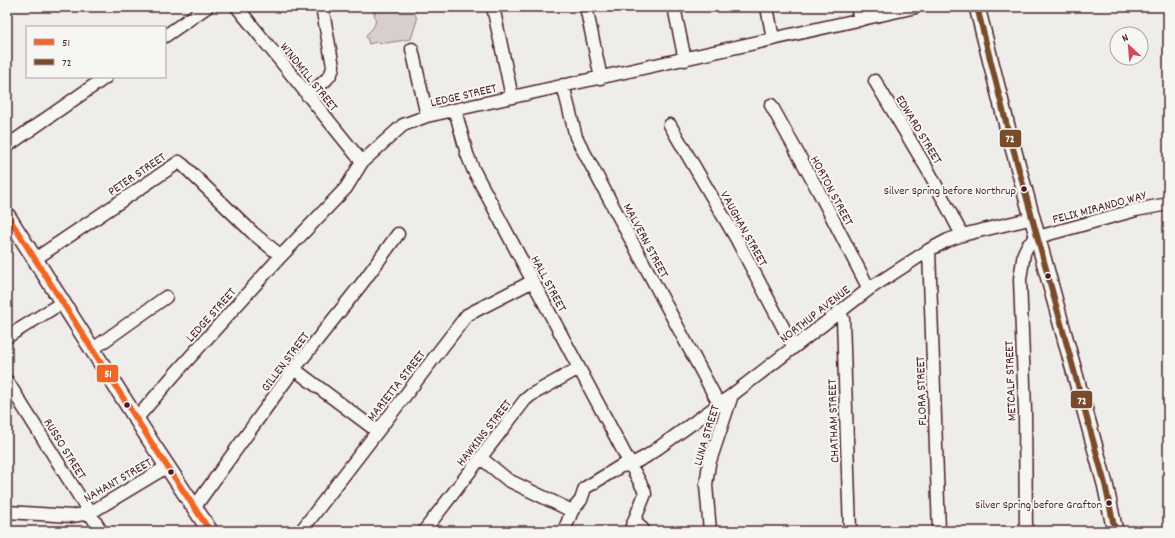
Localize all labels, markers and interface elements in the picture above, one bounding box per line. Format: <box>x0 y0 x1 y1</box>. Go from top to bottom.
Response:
legend <box>26 26 166 78</box>
north arrow <box>1109 26 1149 66</box>
text: N <box>1120 30 1132 47</box>
text: 51 <box>62 35 70 52</box>
street label: WINDMILL STREET <box>274 39 342 116</box>
text: 72 <box>62 55 72 72</box>
street label: LEDGE STREET <box>428 80 499 113</box>
street label: EDWARD STREET <box>890 92 946 168</box>
line badge: 72 <box>999 129 1022 148</box>
text: 72 <box>1005 132 1015 148</box>
street label: PETER STREET <box>105 149 170 202</box>
street label: HORTON STREET <box>804 153 857 230</box>
place label: Silver Spring before Northrup <box>884 183 1016 200</box>
marker: Silver Spring before Northrup <box>1019 184 1029 194</box>
street label: FELIX MIRANDO WAY <box>1051 186 1150 230</box>
street label: VAUGHAN STREET <box>714 188 771 270</box>
street label: MALVERN STREET <box>617 200 672 282</box>
street label: HALL STREET <box>525 253 571 316</box>
unlabelled marker <box>1043 271 1053 281</box>
street label: NORTHUP AVENUE <box>776 281 855 349</box>
street label: LEDGE STREET <box>182 284 242 347</box>
street label: GILLEN STREET <box>257 329 315 396</box>
street label: METCALF STREET <box>1001 340 1022 422</box>
street label: MARIETTA STREET <box>363 347 431 426</box>
street label: FLORA STREET <box>912 356 933 426</box>
line badge: 51 <box>96 364 119 383</box>
text: 51 <box>104 367 112 383</box>
street label: CHATHAM STREET <box>824 379 845 463</box>
line badge: 72 <box>1070 390 1093 409</box>
text: 72 <box>1077 394 1087 410</box>
street label: HAWKINS STREET <box>453 396 517 471</box>
unlabelled marker <box>122 400 132 410</box>
street label: LUNA STREET <box>689 403 726 468</box>
street label: RUSSO STREET <box>38 415 90 484</box>
street label: NAHANT STREET <box>81 454 156 508</box>
unlabelled marker <box>166 467 176 477</box>
place label: Silver Spring before Grafton <box>975 497 1102 514</box>
marker: Silver Spring before Grafton <box>1104 498 1114 508</box>

